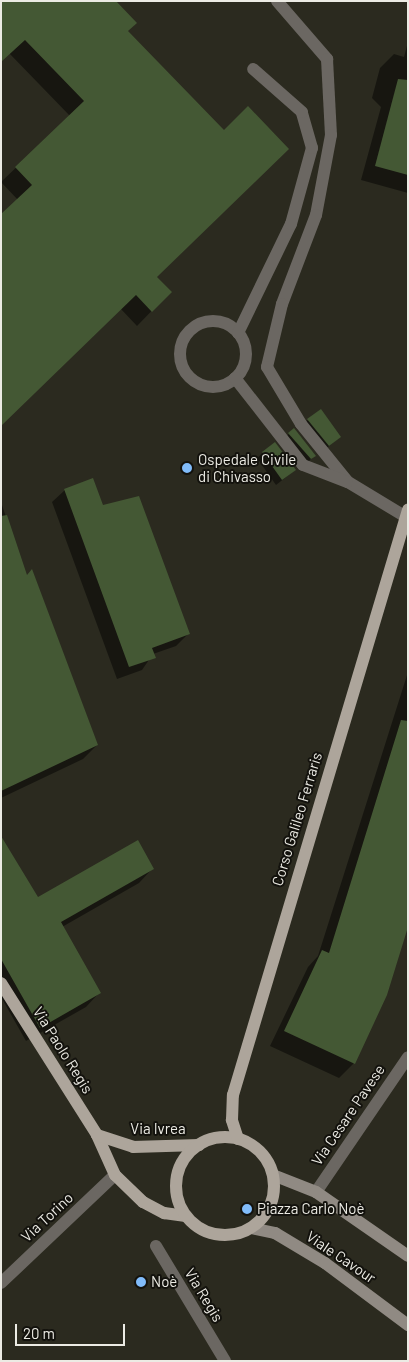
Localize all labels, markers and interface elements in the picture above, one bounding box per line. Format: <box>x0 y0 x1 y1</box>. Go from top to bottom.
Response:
place label: Ospedale Civile di Chivasso <box>198 450 296 485</box>
marker: Ospedale Civile di Chivasso <box>180 461 194 475</box>
street label: Corso Galileo Ferraris <box>268 750 326 888</box>
street label: Via Paolo Regis <box>29 1003 97 1097</box>
street label: Via Cesare Pavese <box>308 1061 388 1169</box>
street label: Via Ivrea <box>130 1120 186 1138</box>
street label: Via Torino <box>17 1188 77 1246</box>
place label: Piazza Carlo Noè <box>257 1200 364 1218</box>
marker: Piazza Carlo Noè <box>241 1203 253 1215</box>
street label: Viale Cavour <box>303 1227 379 1287</box>
street label: Via Regis <box>181 1265 227 1325</box>
place label: Noè <box>151 1273 177 1291</box>
marker: Noè <box>135 1276 147 1288</box>
scale bar <box>18 1314 128 1346</box>
text: 20 m <box>23 1324 55 1342</box>

